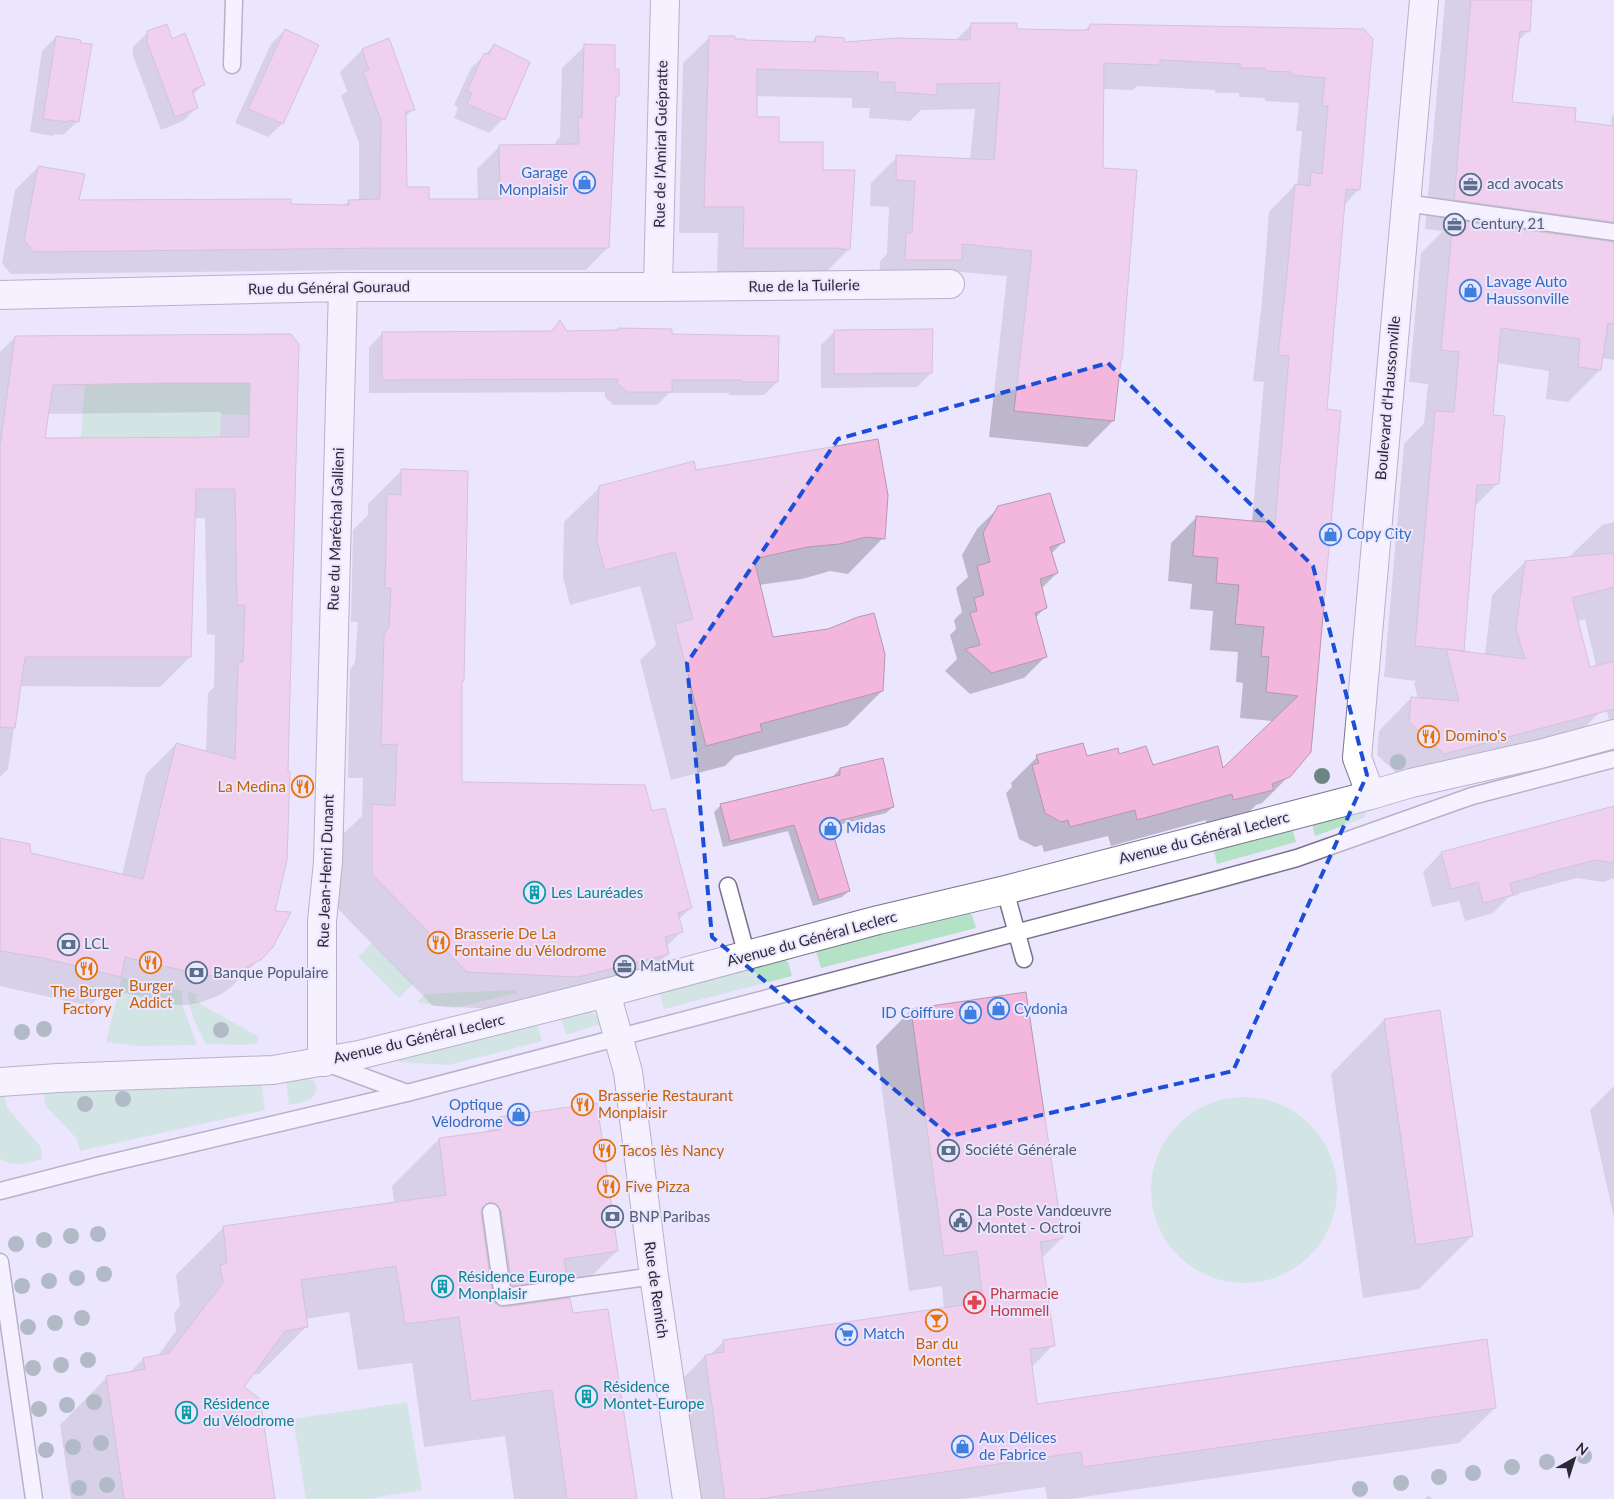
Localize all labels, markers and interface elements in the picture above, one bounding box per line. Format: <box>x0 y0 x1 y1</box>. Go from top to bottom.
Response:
street label: Rue de l'Amiral Guépratte <box>650 60 670 228</box>
place label: Garage Monplaisir <box>499 163 569 198</box>
shop icon: Garage Monplaisir <box>572 170 596 194</box>
office icon: acd avocats <box>1459 172 1483 196</box>
place label: acd avocats <box>1487 174 1563 192</box>
office icon: Century 21 <box>1443 212 1467 236</box>
place label: Century 21 <box>1471 214 1545 232</box>
place label: Lavage Auto Haussonville <box>1486 272 1569 307</box>
street label: Rue de la Tuilerie <box>748 275 860 295</box>
street label: Rue du Général Gouraud <box>248 277 410 297</box>
shop icon: Lavage Auto Haussonville <box>1458 279 1482 303</box>
street label: Boulevard d'Haussonville <box>1371 315 1403 481</box>
street label: Rue du Maréchal Gallieni <box>323 447 347 611</box>
shop icon: Copy City <box>1319 522 1343 546</box>
place label: Copy City <box>1347 524 1412 542</box>
restaurant icon: Domino's <box>1417 724 1441 748</box>
place label: Domino's <box>1445 726 1507 744</box>
restaurant icon: La Medina <box>290 775 314 799</box>
place label: La Medina <box>218 777 286 795</box>
street label: Rue Jean-Henri Dunant <box>313 793 337 948</box>
street label: Avenue du Général Leclerc <box>1116 807 1291 867</box>
shop icon: Midas <box>818 816 842 840</box>
place label: Midas <box>846 818 886 836</box>
building icon: Les Lauréades <box>523 881 547 905</box>
place label: Les Lauréades <box>551 883 643 901</box>
street label: Avenue du Général Leclerc <box>725 907 899 969</box>
place label: Brasserie De La Fontaine du Vélodrome <box>454 924 607 959</box>
restaurant icon: Brasserie De La Fontaine du Vélodrome <box>426 931 450 955</box>
bank icon: LCL <box>56 932 80 956</box>
place label: LCL <box>84 934 109 952</box>
restaurant icon: Burger Addict <box>139 951 163 975</box>
office icon: MatMut <box>612 954 636 978</box>
place label: MatMut <box>640 956 695 974</box>
restaurant icon: The Burger Factory <box>75 957 99 981</box>
bank icon: Banque Populaire <box>185 961 209 985</box>
place label: Banque Populaire <box>213 963 329 981</box>
place label: Burger Addict <box>129 976 174 1011</box>
place label: The Burger Factory <box>50 982 124 1017</box>
shop icon: Cydonia <box>986 997 1010 1021</box>
place label: Cydonia <box>1014 999 1068 1017</box>
shop icon: ID Coiffure <box>958 1001 982 1025</box>
place label: ID Coiffure <box>881 1003 954 1021</box>
street label: Avenue du Général Leclerc <box>331 1010 506 1067</box>
place label: Brasserie Restaurant Monplaisir <box>598 1086 734 1121</box>
restaurant icon: Brasserie Restaurant Monplaisir <box>570 1093 594 1117</box>
place label: Optique Vélodrome <box>432 1095 503 1130</box>
shop icon: Optique Vélodrome <box>507 1102 531 1126</box>
bank icon: Société Générale <box>937 1138 961 1162</box>
restaurant icon: Tacos lès Nancy <box>592 1139 616 1163</box>
place label: Société Générale <box>965 1140 1077 1158</box>
place label: Tacos lès Nancy <box>620 1141 724 1159</box>
restaurant icon: Five Pizza <box>597 1175 621 1199</box>
place label: Five Pizza <box>625 1177 690 1195</box>
place label: La Poste Vandœuvre Montet - Octroi <box>977 1201 1112 1236</box>
bank icon: BNP Paribas <box>601 1205 625 1229</box>
place label: BNP Paribas <box>629 1207 710 1225</box>
public building icon: La Poste Vandœuvre Montet - Octroi <box>949 1208 973 1232</box>
street label: Rue de Remich <box>641 1240 673 1339</box>
place label: Résidence Europe Monplaisir <box>458 1267 575 1302</box>
building icon: Résidence Europe Monplaisir <box>430 1274 454 1298</box>
place label: Pharmacie Hommell <box>990 1284 1059 1319</box>
pharmacy icon: Pharmacie Hommell <box>962 1291 986 1315</box>
bar icon: Bar du Montet <box>925 1309 949 1333</box>
supermarket icon: Match <box>835 1322 859 1346</box>
place label: Match <box>863 1324 905 1342</box>
place label: Bar du Montet <box>912 1334 962 1369</box>
place label: Résidence Montet-Europe <box>603 1377 704 1412</box>
building icon: Résidence Montet-Europe <box>575 1384 599 1408</box>
place label: Résidence du Vélodrome <box>203 1394 294 1429</box>
building icon: Résidence du Vélodrome <box>175 1401 199 1425</box>
place label: Aux Délices de Fabrice <box>979 1428 1056 1463</box>
north arrow <box>1549 1434 1599 1484</box>
shop icon: Aux Délices de Fabrice <box>951 1435 975 1459</box>
text: N <box>1573 1439 1592 1459</box>

